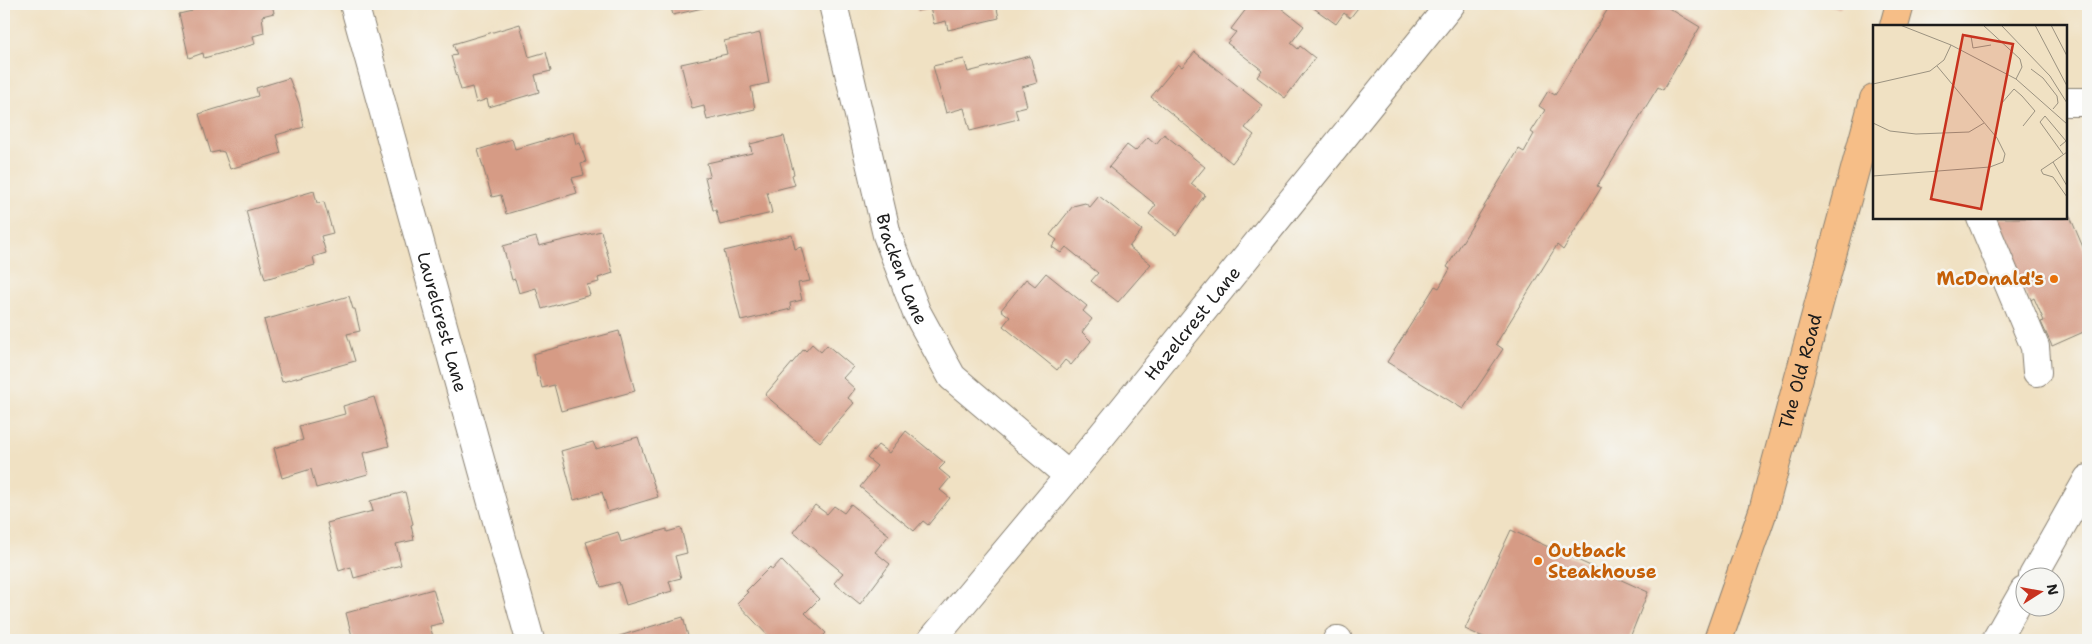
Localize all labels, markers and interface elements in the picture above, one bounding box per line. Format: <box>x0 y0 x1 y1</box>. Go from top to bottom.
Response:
inset map <box>1873 25 2067 219</box>
street label: Bracken Lane <box>870 211 933 329</box>
street label: Laurelcrest Lane <box>411 249 473 395</box>
street label: Hazelcrest Lane <box>1139 261 1246 386</box>
place label: McDonald's <box>1937 267 2044 291</box>
marker: McDonald's <box>2048 273 2060 285</box>
street label: The Old Road <box>1774 311 1828 432</box>
place label: Outback Steakhouse <box>1548 539 1657 584</box>
marker: Outback Steakhouse <box>1532 555 1544 567</box>
north arrow <box>2014 566 2064 616</box>
text: N <box>2043 582 2063 597</box>

